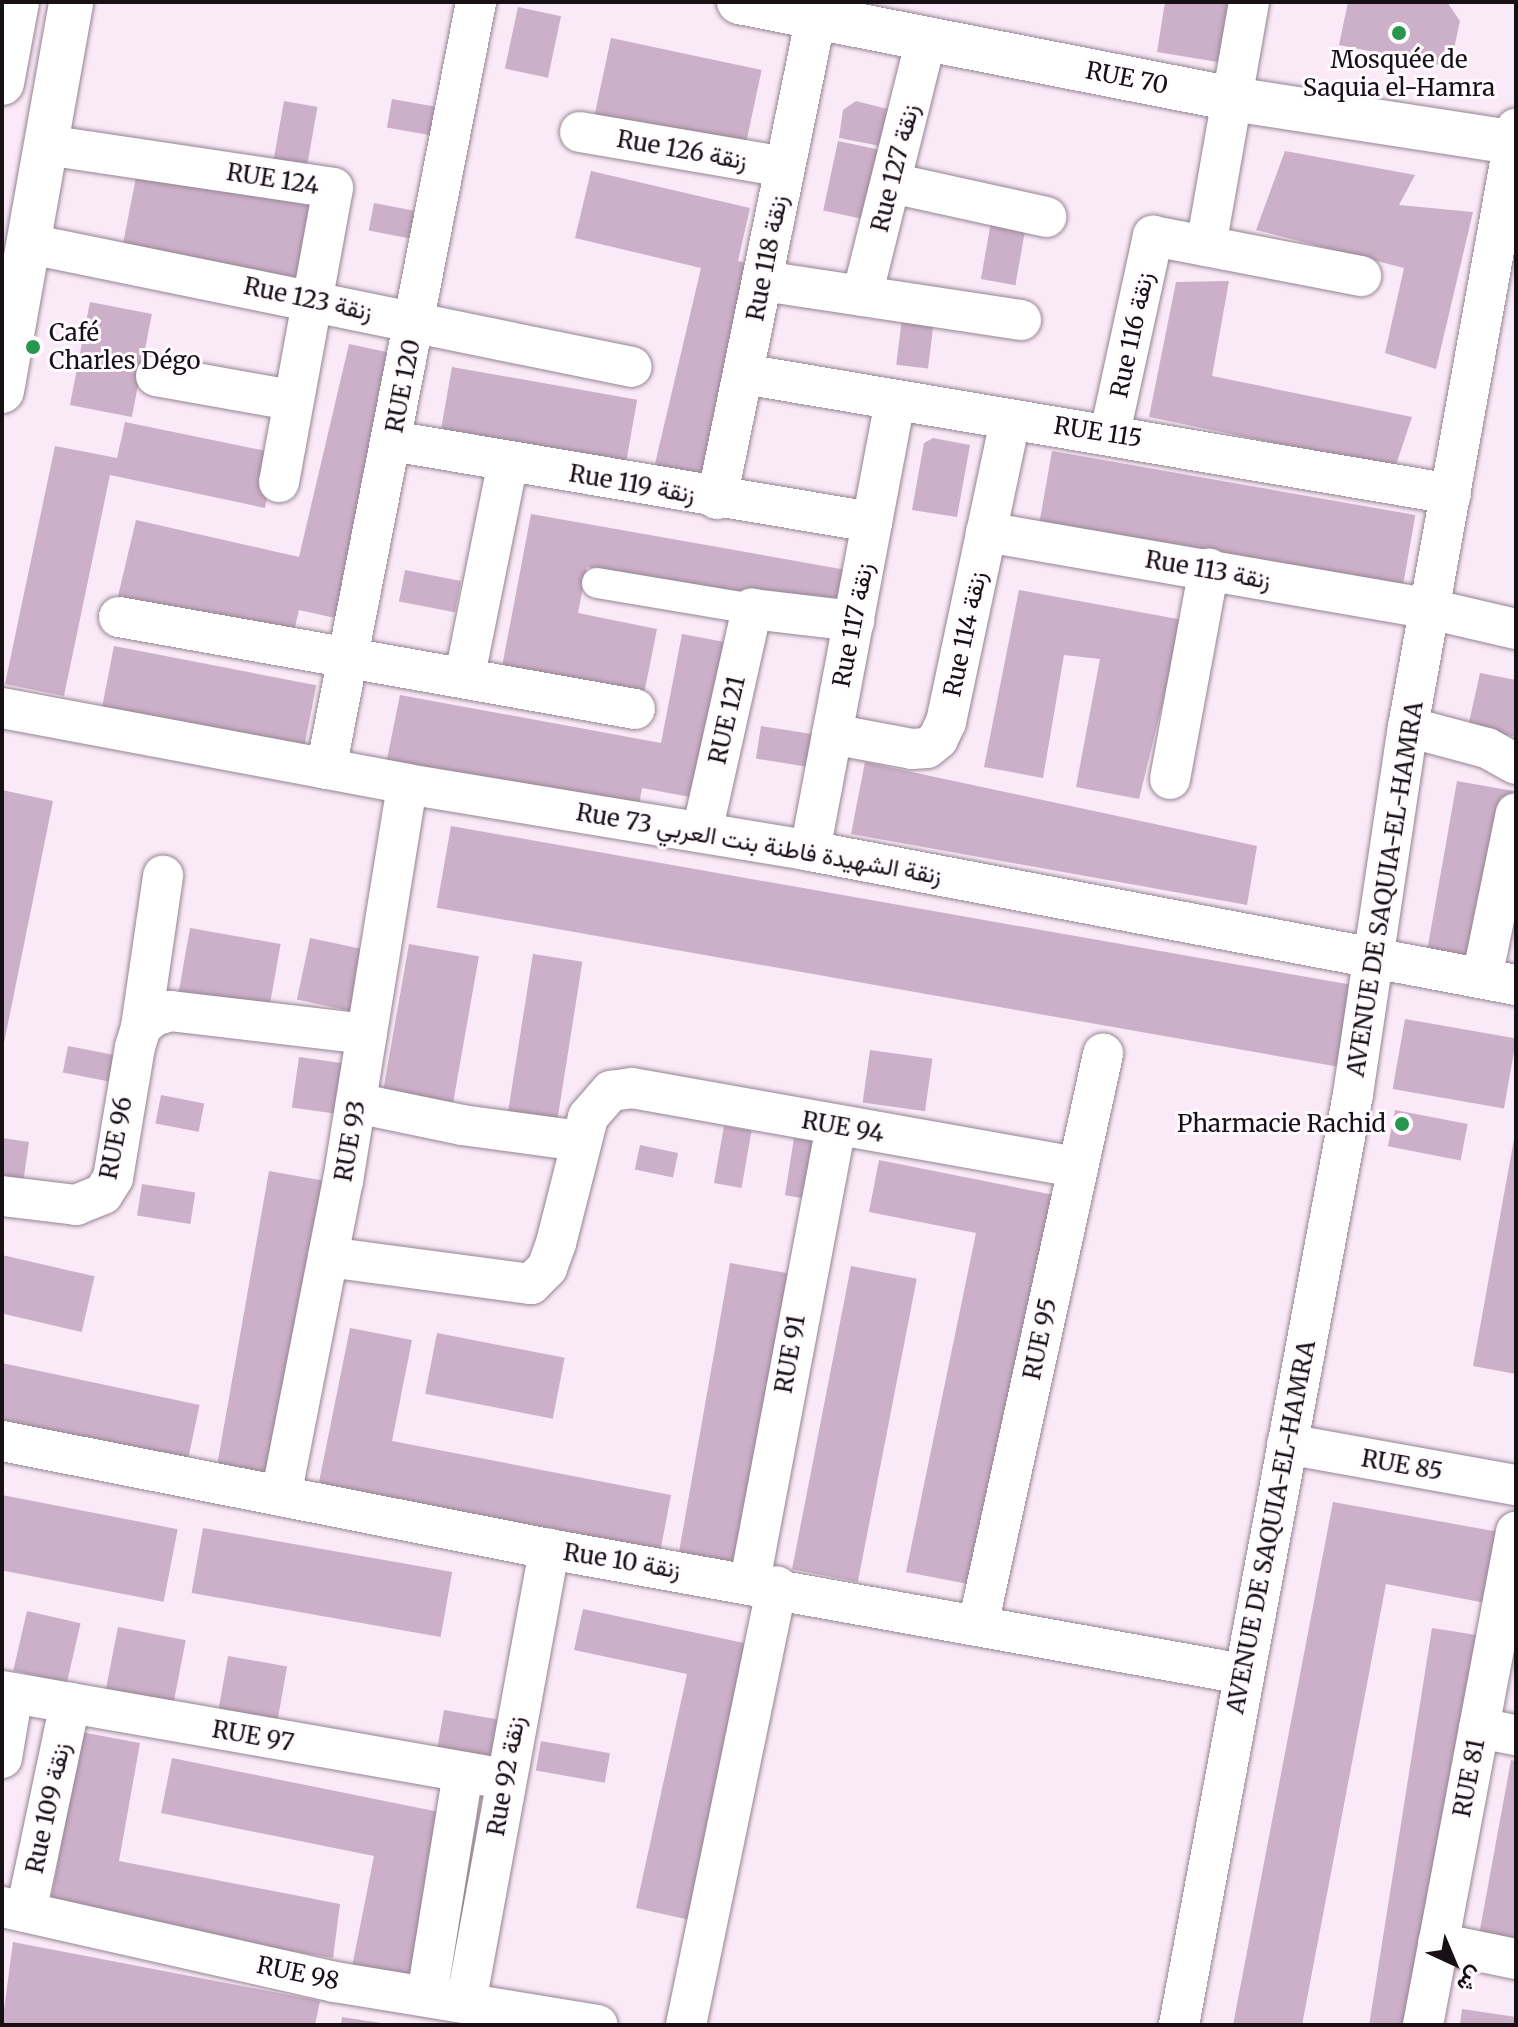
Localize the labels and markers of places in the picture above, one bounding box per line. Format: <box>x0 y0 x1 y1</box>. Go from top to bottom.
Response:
marker: Mosquée de Saquia el-Hamra <box>1390 24 1408 42</box>
place label: Mosquée de Saquia el-Hamra <box>1303 46 1495 102</box>
place label: Café Charles Dégo <box>49 319 201 375</box>
marker: Café Charles Dégo <box>24 338 42 356</box>
place label: Pharmacie Rachid <box>1177 1110 1386 1138</box>
marker: Pharmacie Rachid <box>1393 1115 1411 1133</box>

